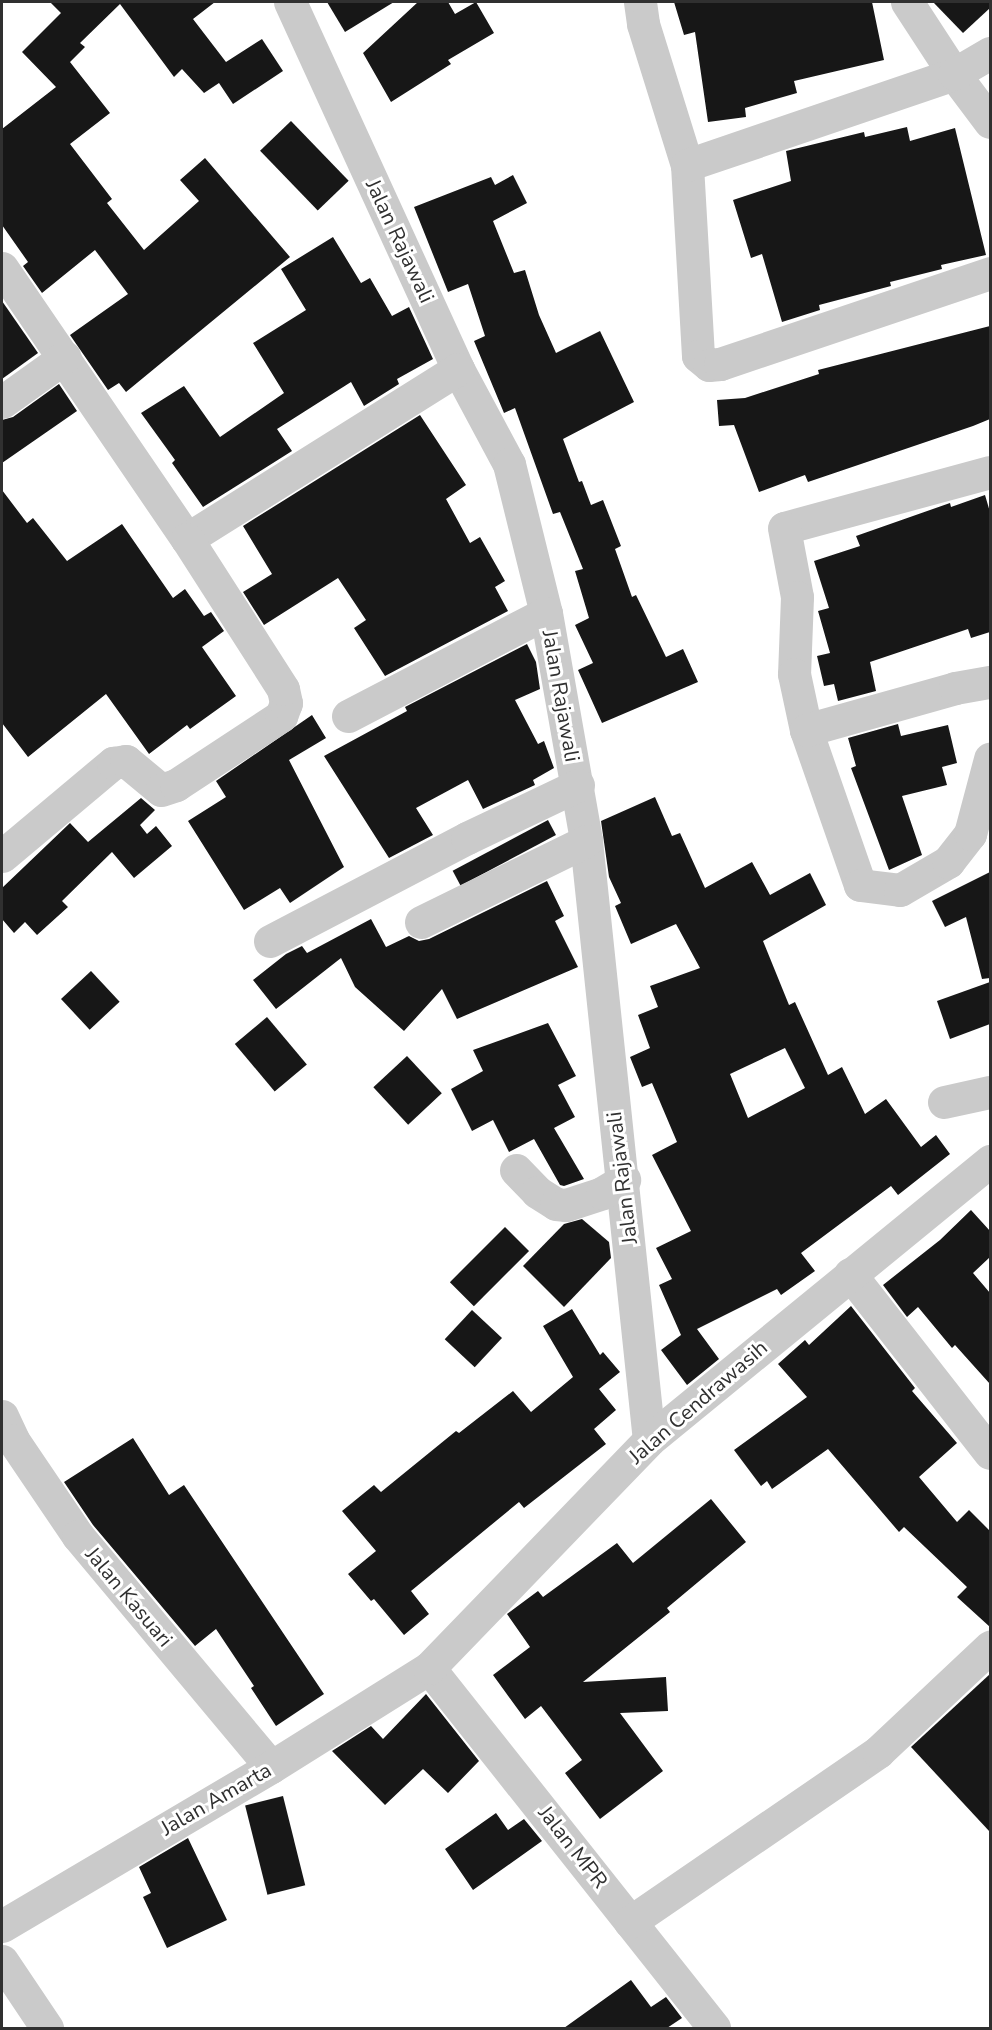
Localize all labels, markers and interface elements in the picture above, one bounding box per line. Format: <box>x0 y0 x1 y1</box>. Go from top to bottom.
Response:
street label: Jalan Rajawali <box>360 175 440 307</box>
street label: Jalan Rajawali <box>537 628 585 764</box>
street label: Jalan Rajawali <box>601 1110 643 1246</box>
street label: Jalan Cendrawasih <box>624 1335 772 1469</box>
street label: Jalan Kasuari <box>80 1542 178 1652</box>
street label: Jalan Amarta <box>156 1757 276 1841</box>
street label: Jalan MPR <box>533 1801 613 1893</box>

